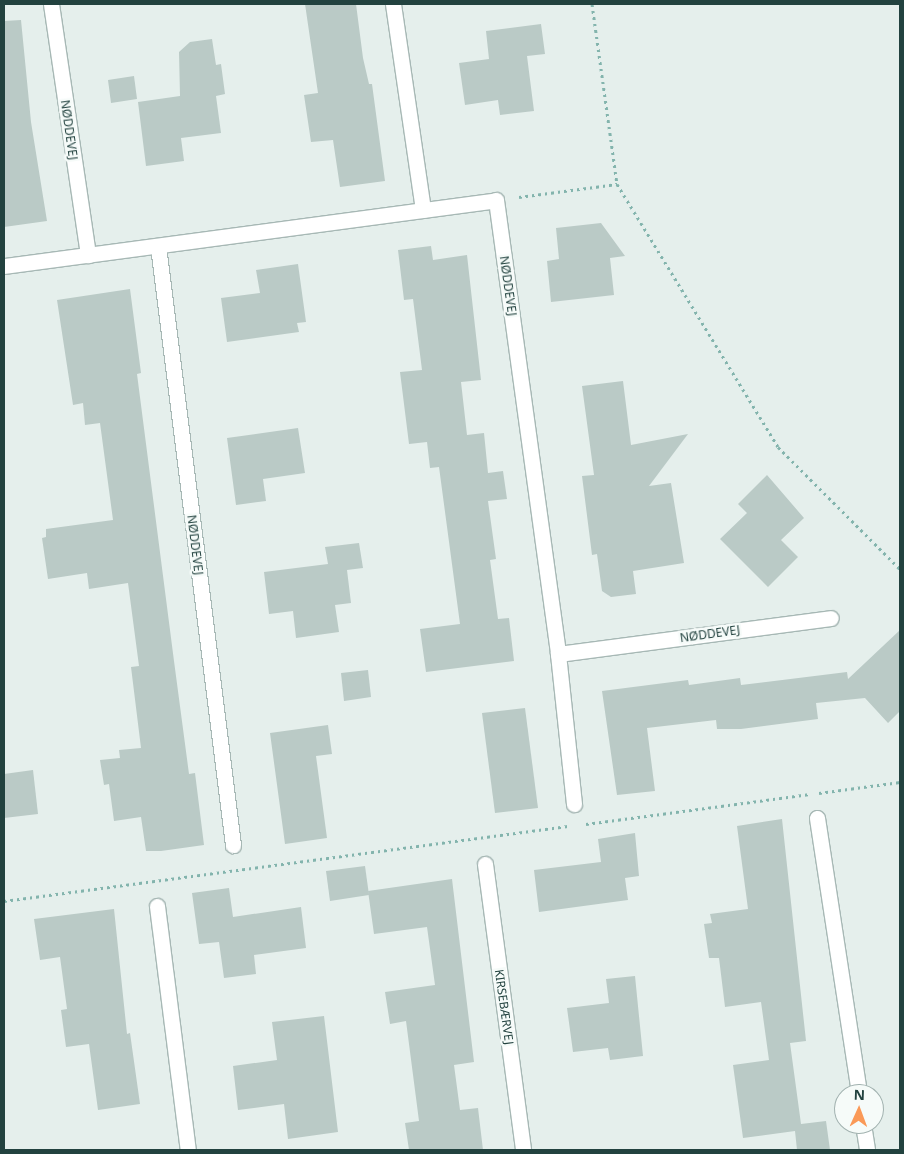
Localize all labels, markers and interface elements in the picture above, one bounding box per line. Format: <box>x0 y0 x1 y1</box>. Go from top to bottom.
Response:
street label: NØDDEVEJ <box>58 99 80 161</box>
street label: NØDDEVEJ <box>497 255 519 317</box>
street label: NØDDEVEJ <box>184 514 206 576</box>
street label: NØDDEVEJ <box>679 623 741 645</box>
street label: KIRSEBÆRVEJ <box>492 968 516 1046</box>
north arrow <box>834 1084 884 1134</box>
text: N <box>853 1085 866 1104</box>

